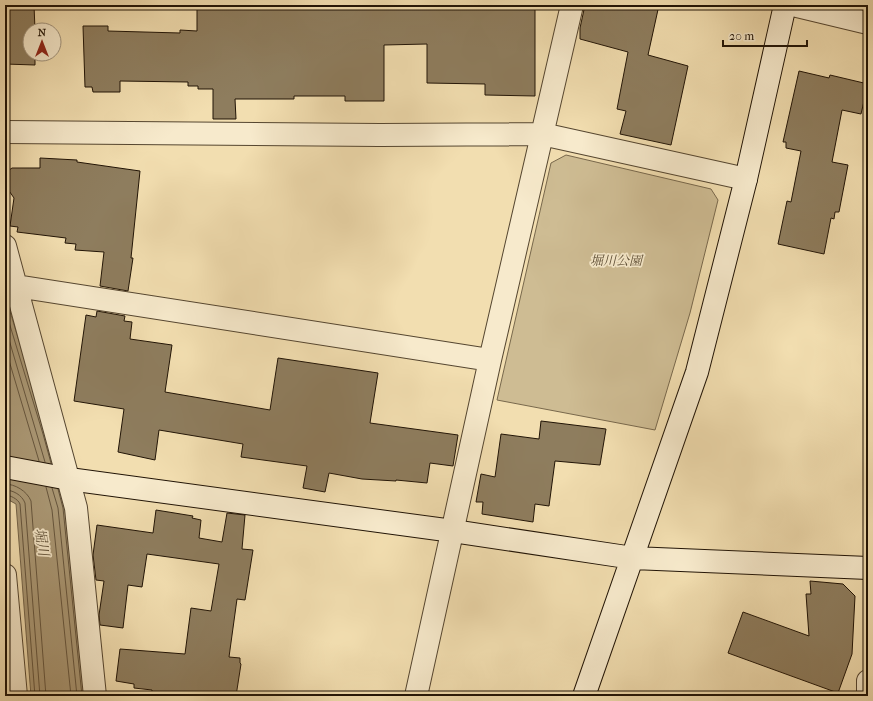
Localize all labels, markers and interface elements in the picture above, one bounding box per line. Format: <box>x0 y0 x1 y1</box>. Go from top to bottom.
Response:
north arrow <box>22 22 62 62</box>
scale bar <box>723 22 807 48</box>
text: N <box>38 26 47 39</box>
text: 20 m <box>729 29 754 43</box>
park label: 堀川公園 <box>590 253 644 268</box>
water label: 堀川 <box>31 527 53 559</box>

